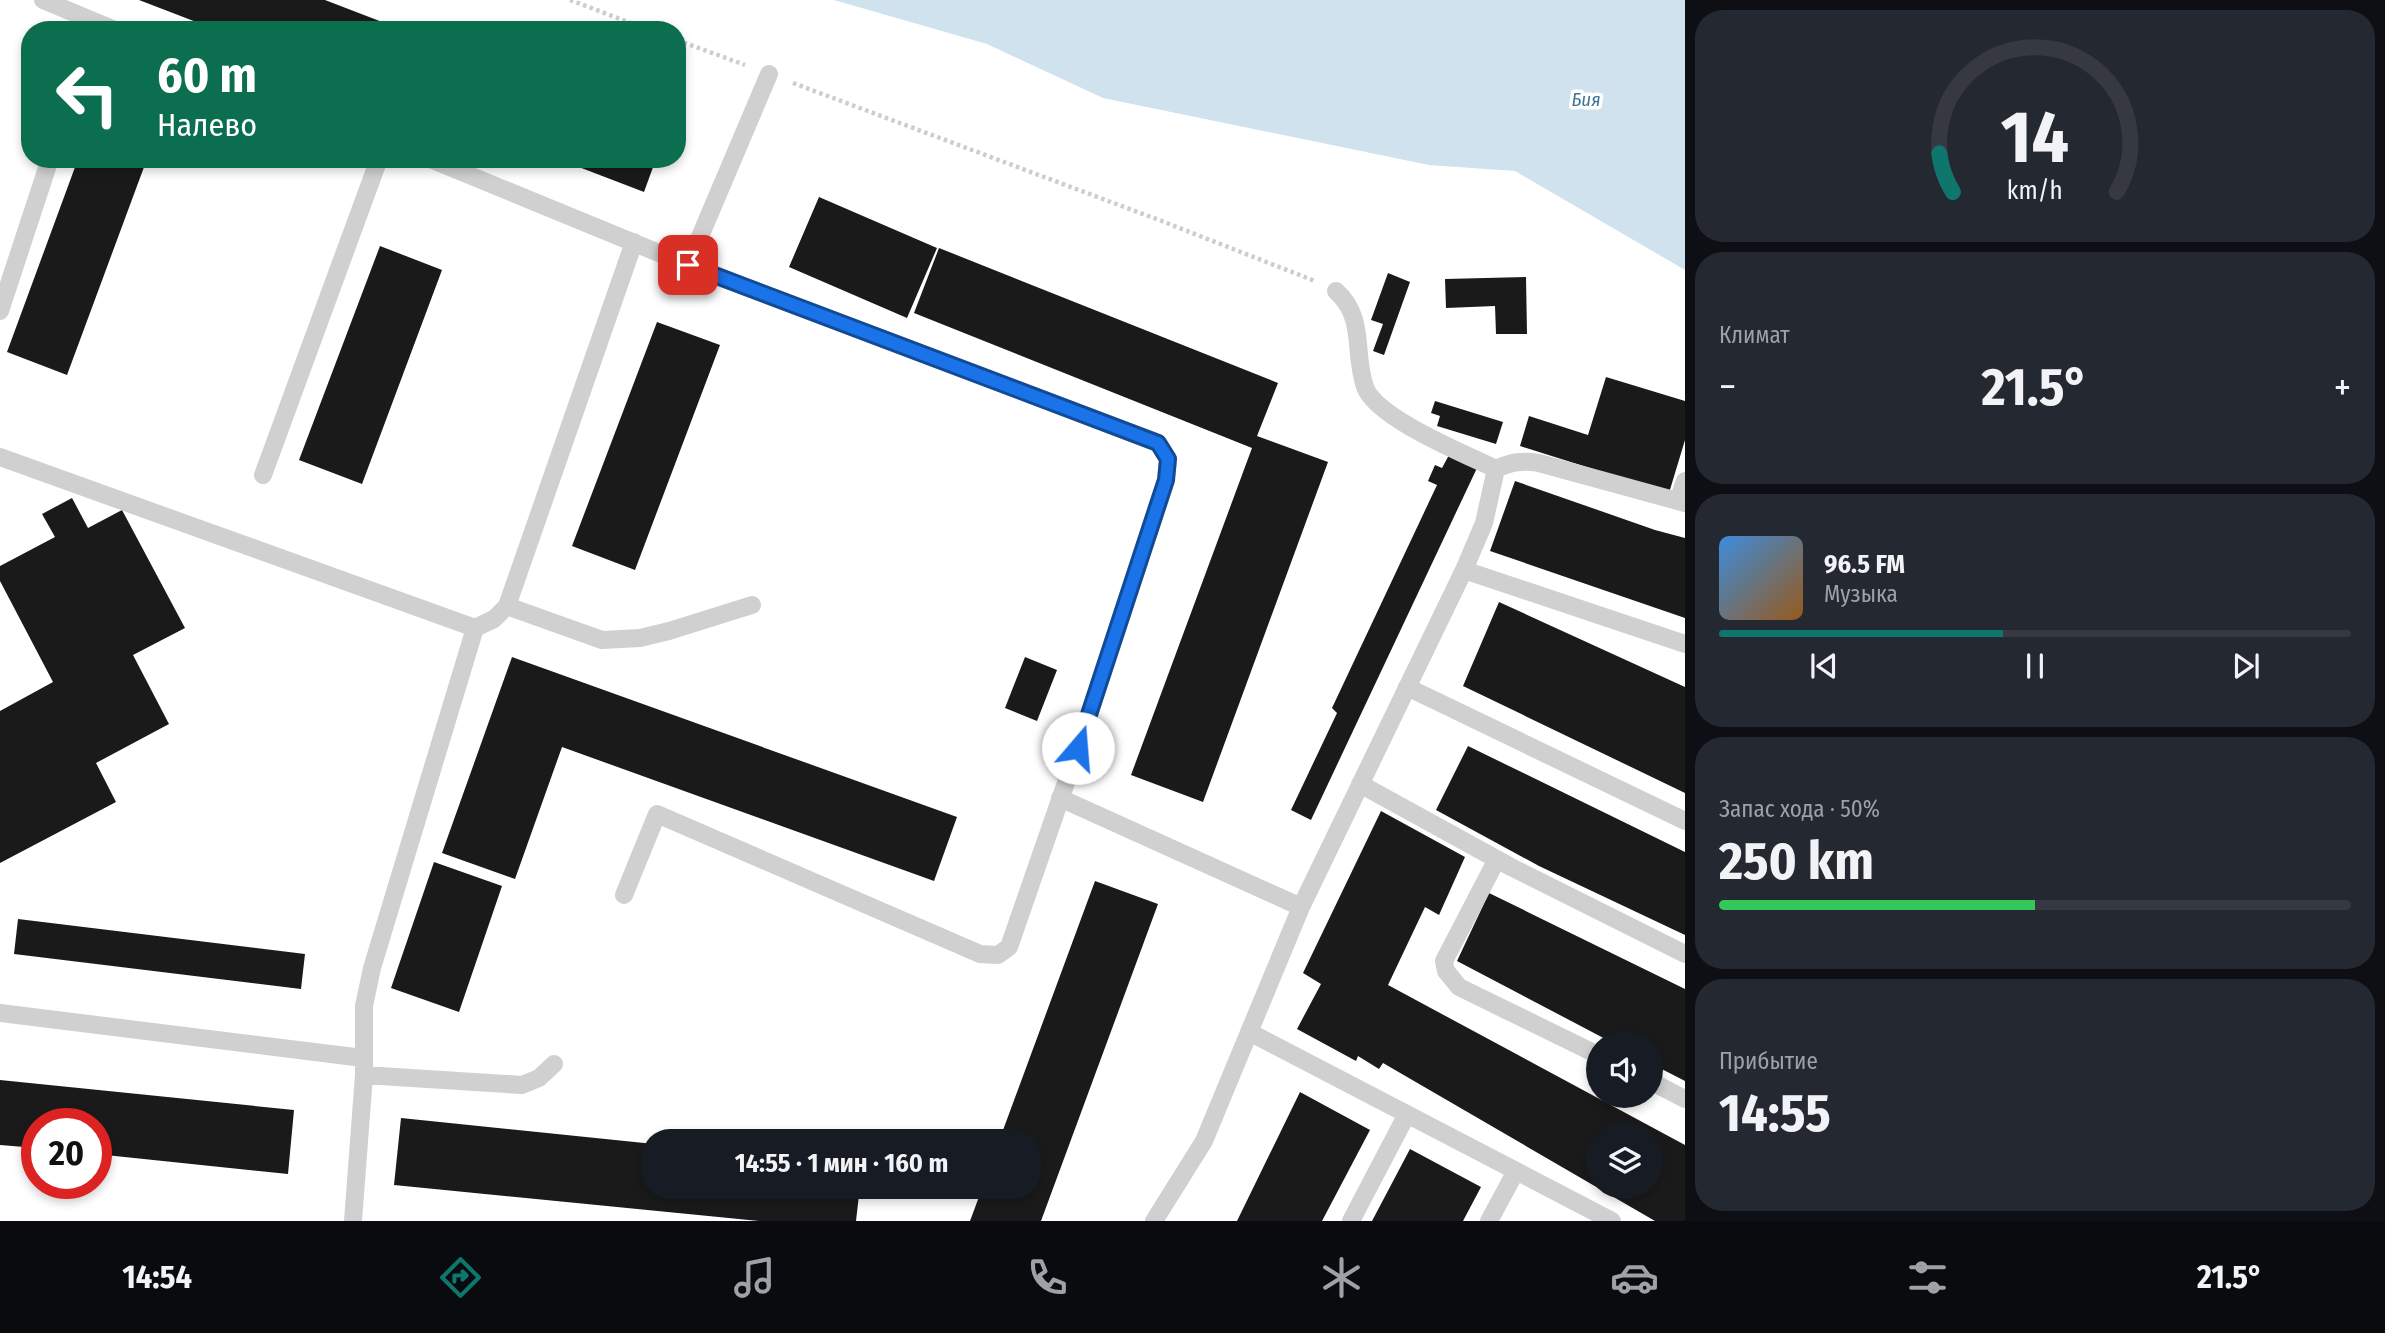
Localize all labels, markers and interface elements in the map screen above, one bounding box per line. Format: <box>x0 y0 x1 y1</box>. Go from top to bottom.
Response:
text: 60 m <box>157 46 257 105</box>
icon: left <box>42 49 133 140</box>
water label: Бия <box>1571 88 1601 111</box>
text: 14 <box>2001 94 2069 181</box>
text: Налево <box>157 106 257 144</box>
text: km/h <box>2007 176 2063 206</box>
pin <box>658 235 718 295</box>
icon: arrive <box>669 246 707 284</box>
text: Климат <box>1719 321 1790 349</box>
text: 21.5° <box>1981 356 2088 419</box>
text: − <box>1719 364 1736 410</box>
text: + <box>2334 364 2351 410</box>
text: 96.5 FM <box>1824 549 1905 580</box>
text: Музыка <box>1824 580 1898 608</box>
icon: previous <box>1805 647 1843 685</box>
icon: pause <box>2016 647 2054 685</box>
icon: next <box>2227 647 2265 685</box>
position arrow <box>1041 711 1115 785</box>
text: Запас хода · 50% <box>1719 795 1880 823</box>
text: 250 km <box>1719 830 1874 893</box>
map controls <box>1586 1031 1663 1199</box>
button: sound <box>1586 1031 1663 1108</box>
text: Прибытие <box>1719 1047 1818 1075</box>
text: 14:55 <box>1719 1082 1831 1145</box>
speed limit sign: 20 <box>21 1108 112 1199</box>
button: layers <box>1586 1122 1663 1199</box>
text: 14:55 · 1 мин · 160 m <box>735 1148 948 1179</box>
icon: directions <box>436 1253 485 1302</box>
icon: music <box>730 1253 779 1302</box>
icon: phone <box>1023 1253 1072 1302</box>
icon: climate <box>1317 1253 1366 1302</box>
icon: car <box>1610 1253 1659 1302</box>
icon: filters <box>1903 1253 1952 1302</box>
text: 14:54 <box>122 1258 192 1296</box>
text: 21.5° <box>2197 1258 2263 1296</box>

